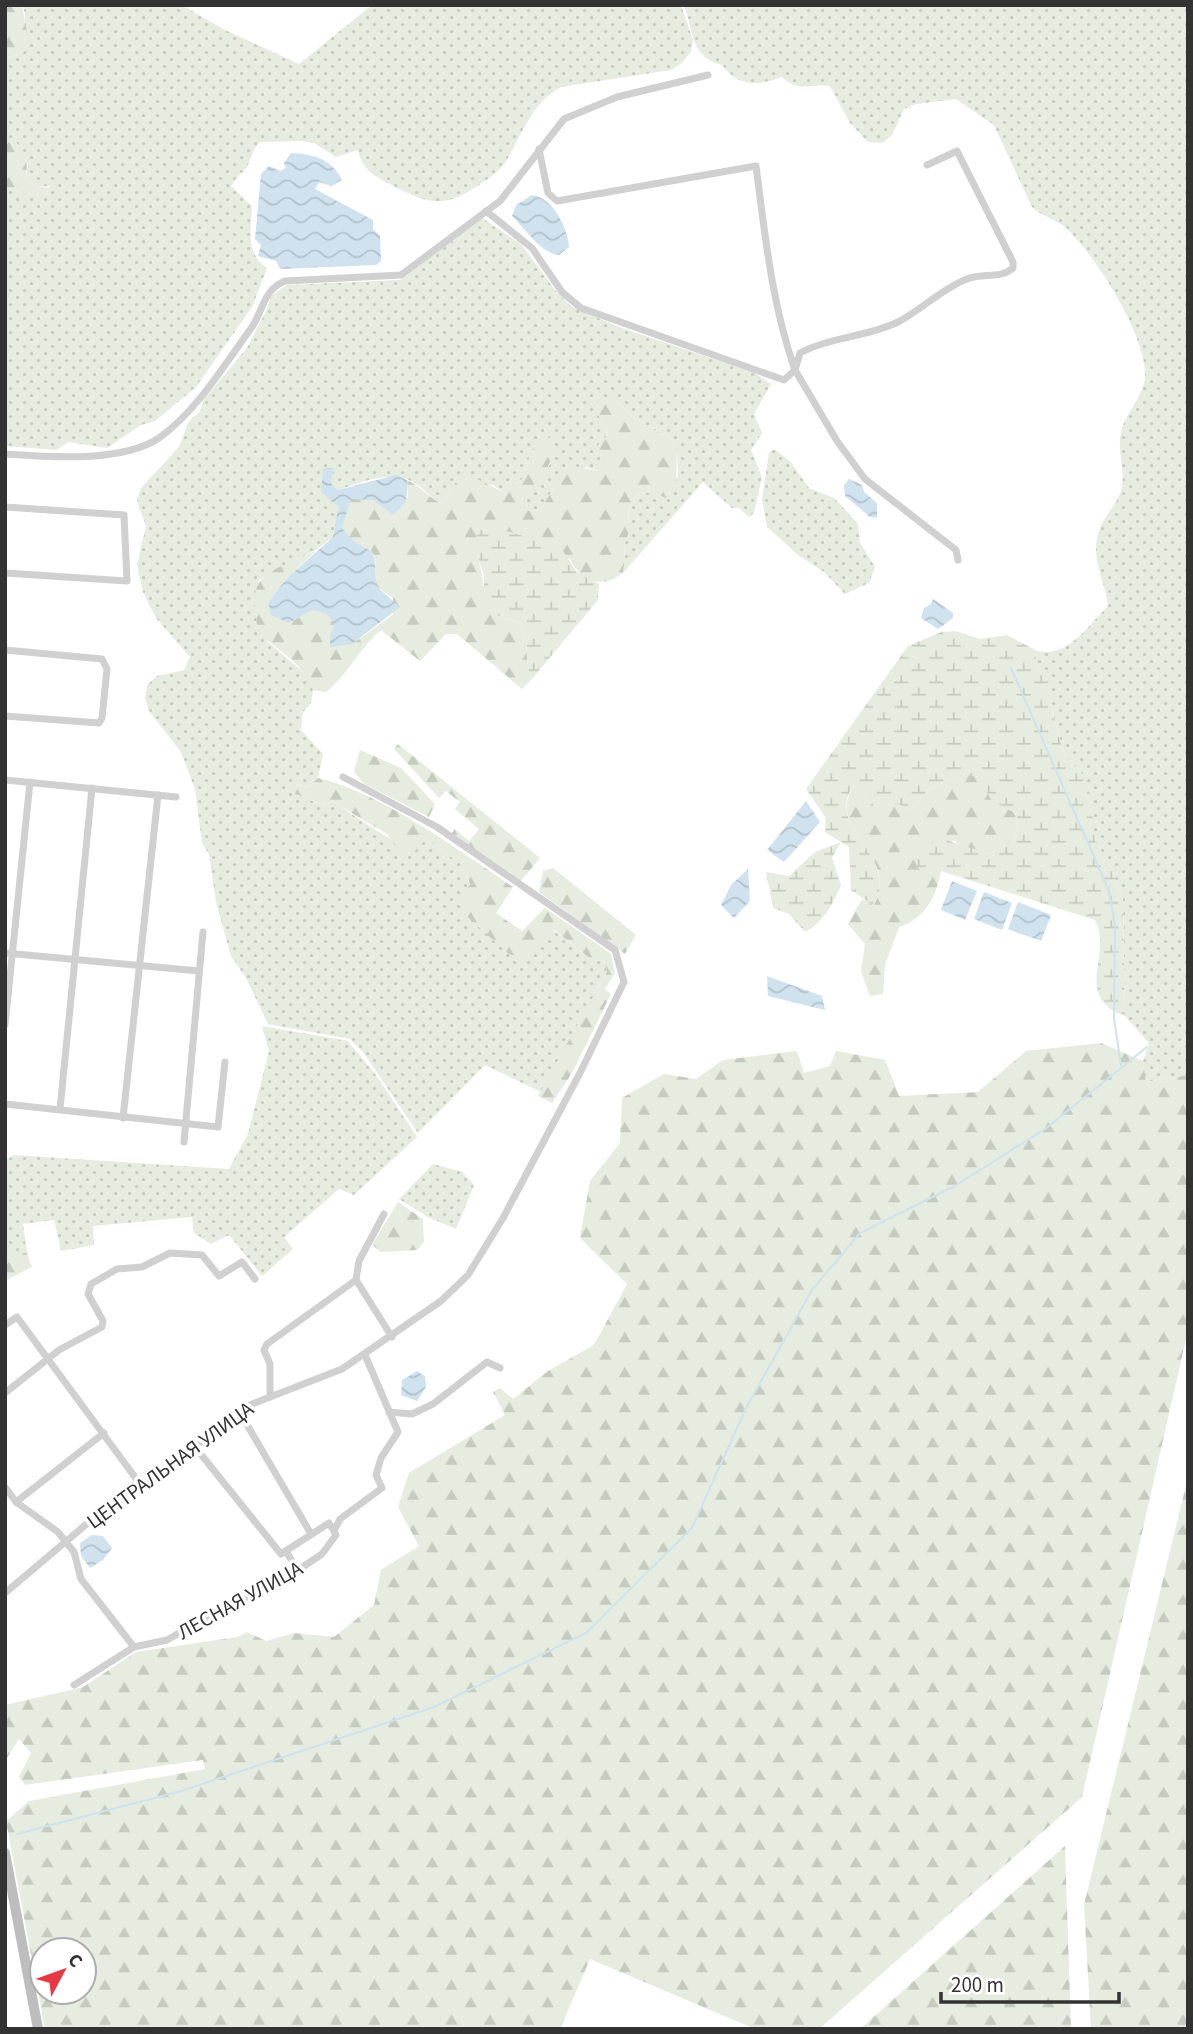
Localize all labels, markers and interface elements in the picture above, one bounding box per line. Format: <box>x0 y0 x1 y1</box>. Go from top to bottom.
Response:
street label: ЦЕНТРАЛЬНАЯ УЛИЦА <box>80 1394 260 1536</box>
street label: ЛЕСНАЯ УЛИЦА <box>172 1553 309 1647</box>
north arrow <box>28 1936 98 2006</box>
text: С <box>61 1948 89 1974</box>
scale bar <box>941 1960 1120 2004</box>
text: 200 m <box>951 1970 1004 2000</box>

